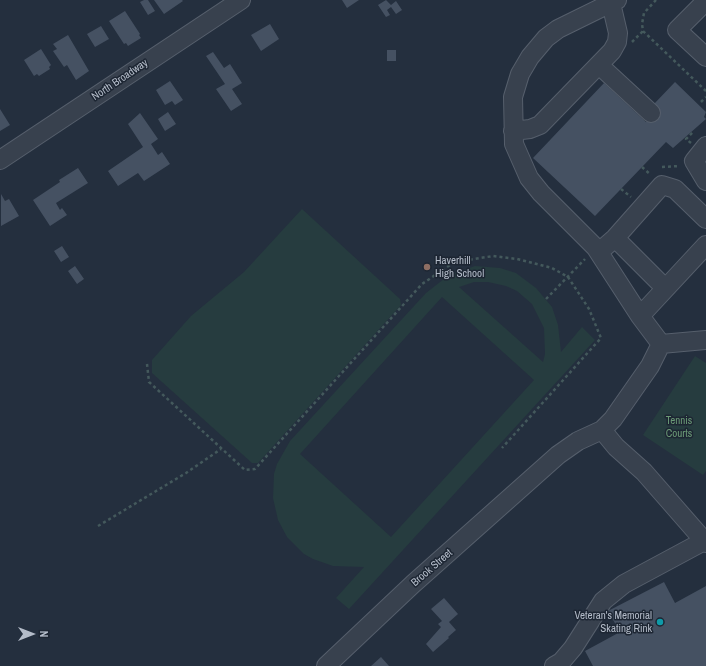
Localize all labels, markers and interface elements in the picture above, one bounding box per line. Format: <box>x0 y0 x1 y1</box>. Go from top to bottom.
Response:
street label: North Broadway <box>90 56 150 104</box>
place label: Haverhill High School <box>435 254 484 280</box>
marker: Haverhill High School <box>422 262 432 272</box>
park label: Tennis Courts <box>666 414 692 440</box>
street label: Brook Street <box>409 547 455 589</box>
place label: Veteran's Memorial Skating Rink <box>575 609 652 635</box>
north arrow <box>12 614 52 654</box>
marker: Veteran's Memorial Skating Rink <box>655 617 665 627</box>
text: N <box>37 631 51 637</box>

